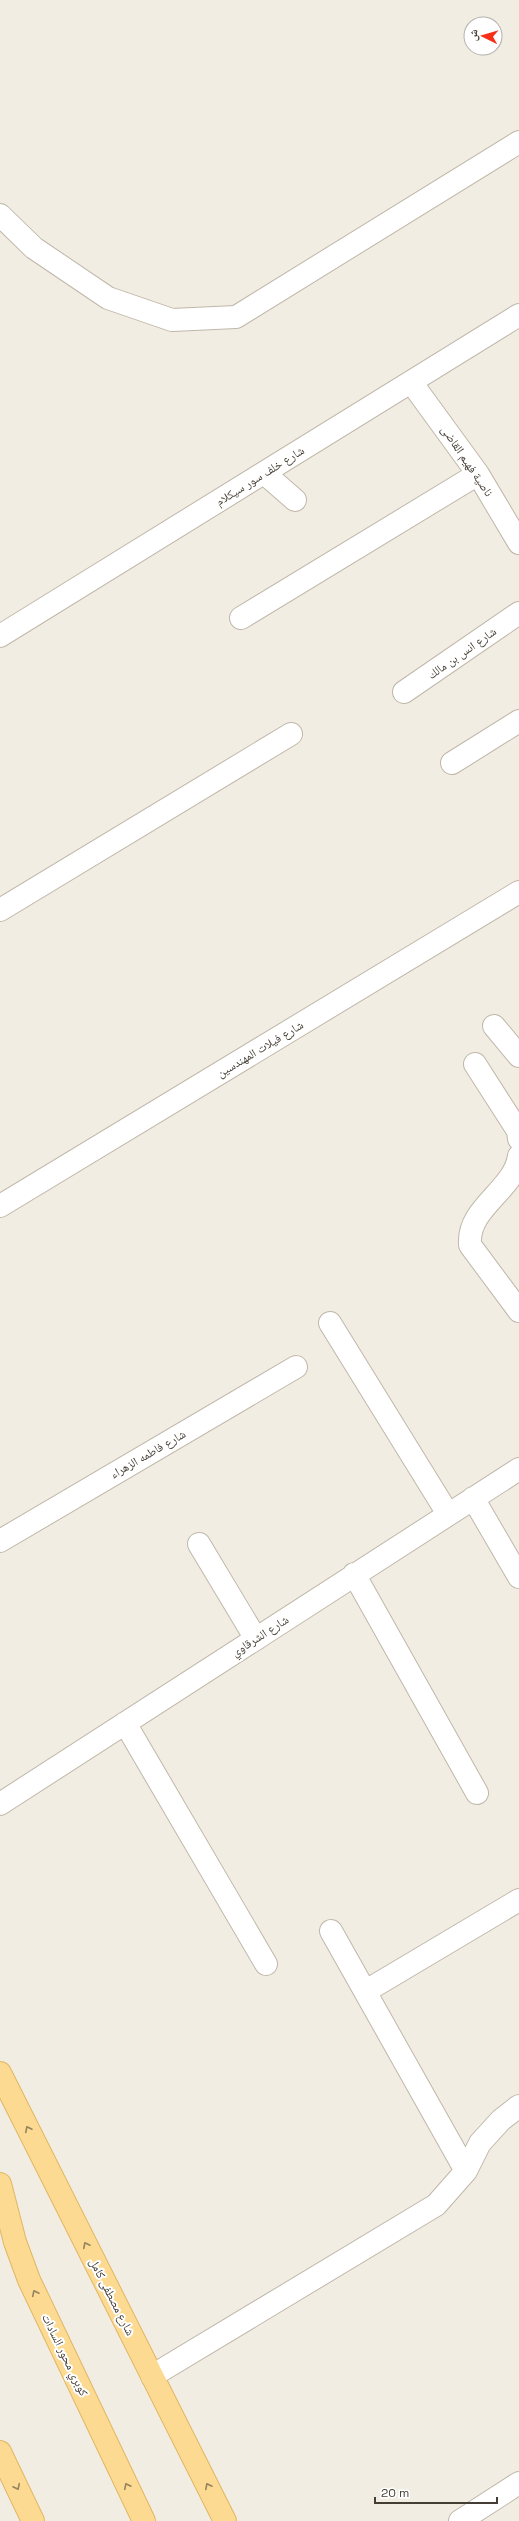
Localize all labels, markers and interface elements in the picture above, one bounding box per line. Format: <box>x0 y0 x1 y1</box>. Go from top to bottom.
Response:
north arrow <box>463 16 503 56</box>
text: ش <box>466 28 482 42</box>
street label: ناصية فهيم القاضى <box>437 422 497 500</box>
street label: شارع خلف سور سيكلام <box>213 442 307 510</box>
street label: شارع انس بن مالك <box>424 623 500 683</box>
street label: شارع فيلات المهندسين <box>214 1017 306 1081</box>
street label: شارع فاطمه الزهراء <box>107 1426 189 1482</box>
street label: شارع الشرقاوي <box>228 1611 293 1662</box>
one-way arrow <box>25 2126 33 2133</box>
one-way arrow <box>83 2242 91 2249</box>
street label: شارع مصطفى كامل <box>86 2256 138 2339</box>
one-way arrow <box>32 2290 40 2298</box>
street label: كوبري محور السادات <box>36 2311 92 2400</box>
scale bar <box>375 2479 497 2505</box>
one-way arrow <box>12 2482 20 2490</box>
one-way arrow <box>124 2482 132 2490</box>
one-way arrow <box>205 2483 212 2490</box>
text: 20 m <box>381 2485 409 2501</box>

